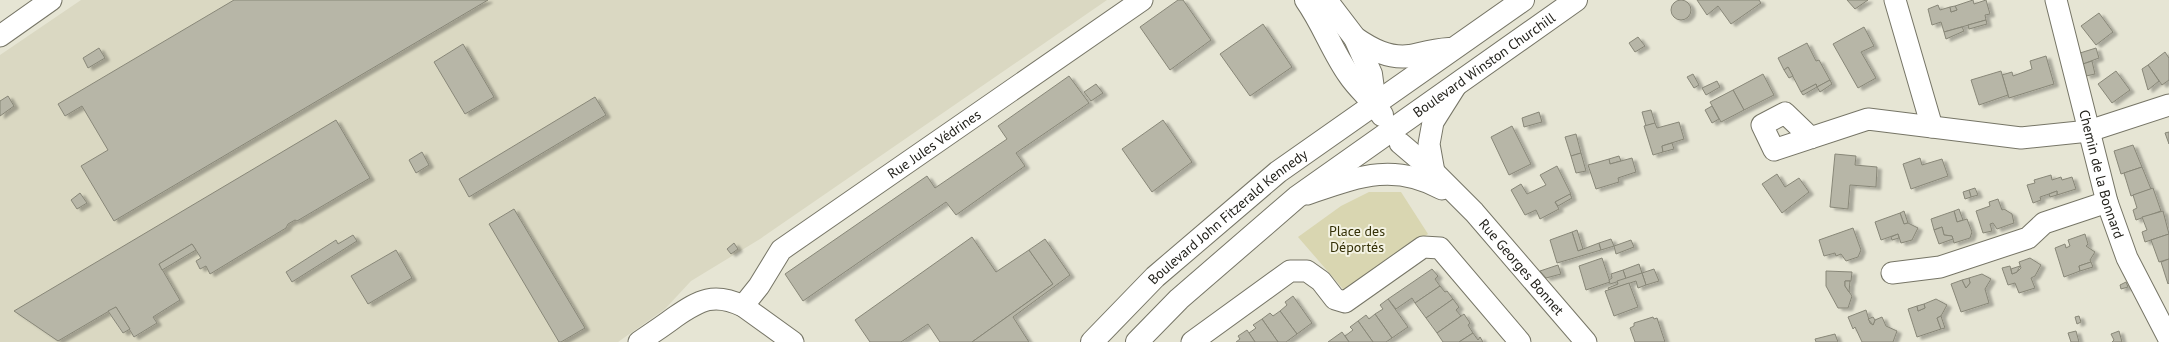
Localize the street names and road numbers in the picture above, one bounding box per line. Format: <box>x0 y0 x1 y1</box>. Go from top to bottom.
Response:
street label: Boulevard Winston Churchill <box>1409 9 1559 121</box>
street label: Rue Jules Védrines <box>884 105 984 183</box>
street label: Chemin de la Bonnard <box>2075 108 2128 241</box>
street label: Boulevard John Fitzerald Kennedy <box>1144 145 1311 288</box>
street label: Rue Georges Bonnet <box>1475 215 1568 319</box>

